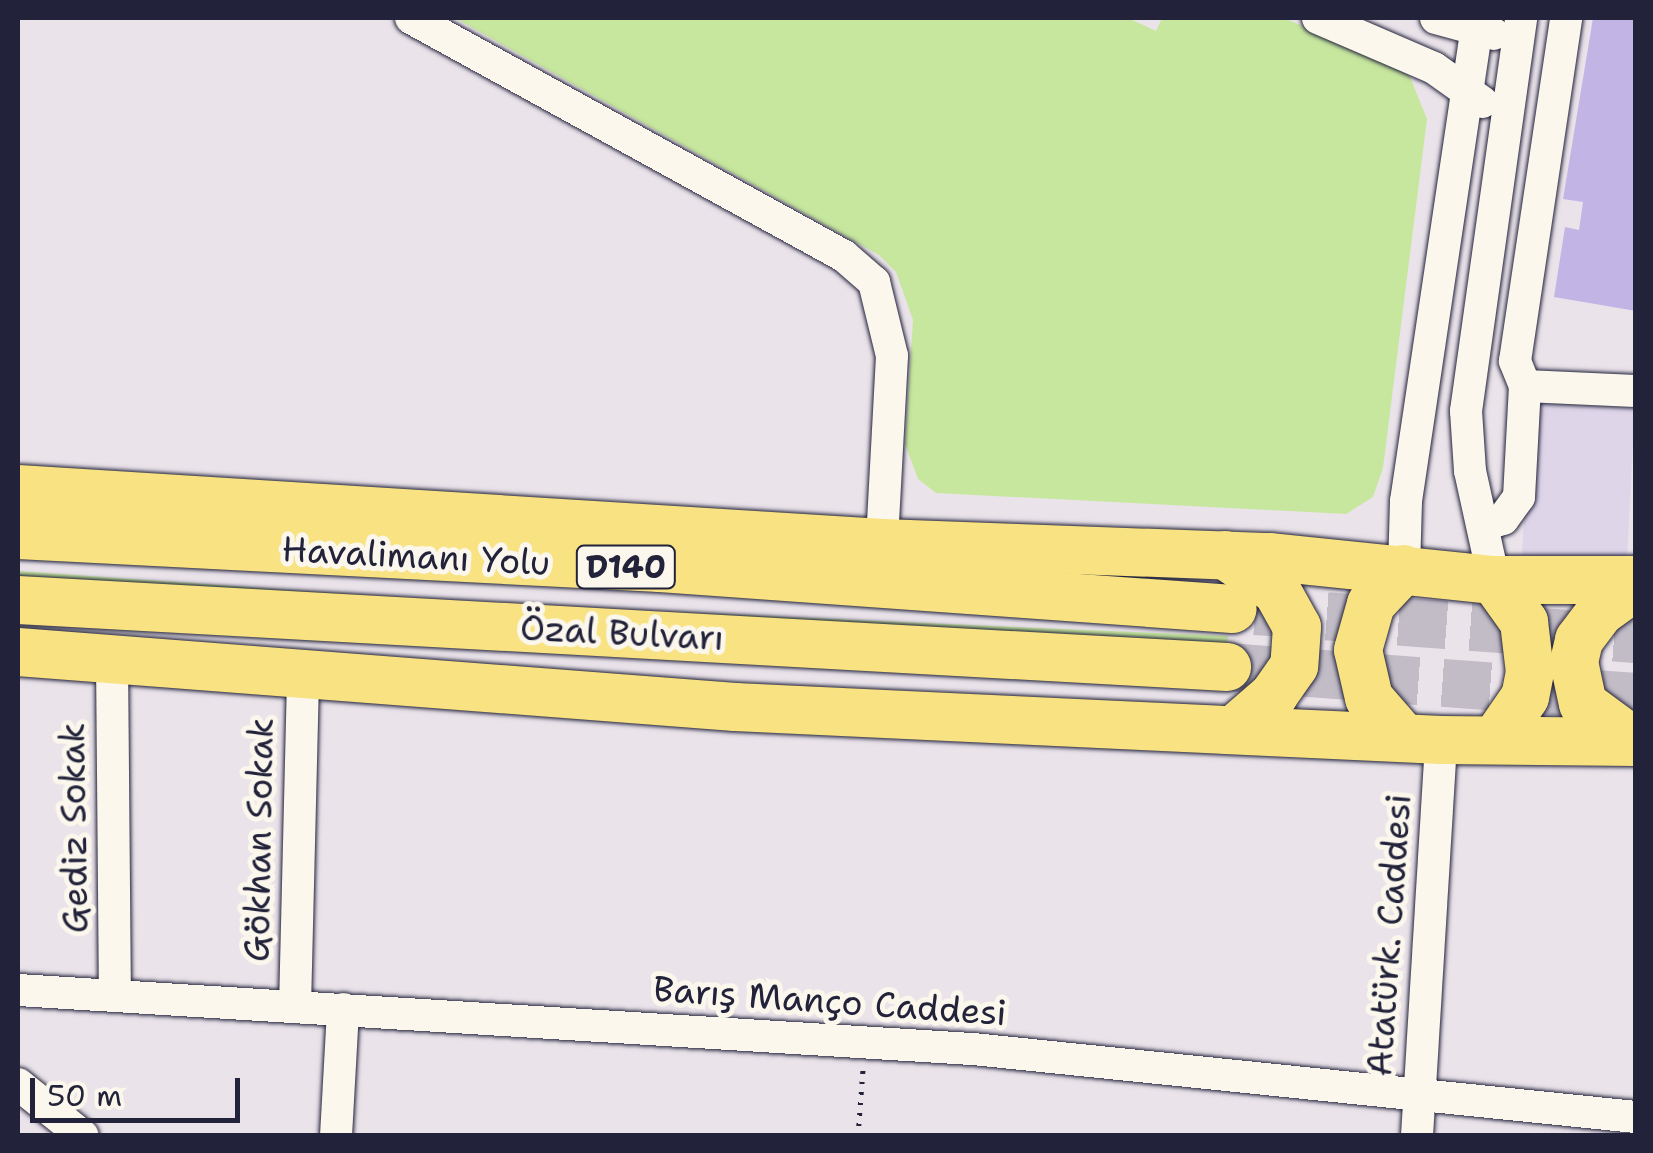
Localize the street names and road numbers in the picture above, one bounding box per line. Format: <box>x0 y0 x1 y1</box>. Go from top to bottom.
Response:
street label: Havalimanı Yolu <box>281 528 551 584</box>
road number: D140 <box>574 540 678 594</box>
street label: Özal Bulvarı <box>519 607 725 659</box>
street label: Gökhan Sokak <box>236 718 282 962</box>
street label: Gediz Sokak <box>51 722 97 934</box>
street label: Atatürk. Caddesi <box>1358 792 1420 1078</box>
street label: Barış Manço Caddesi <box>652 968 1008 1034</box>

